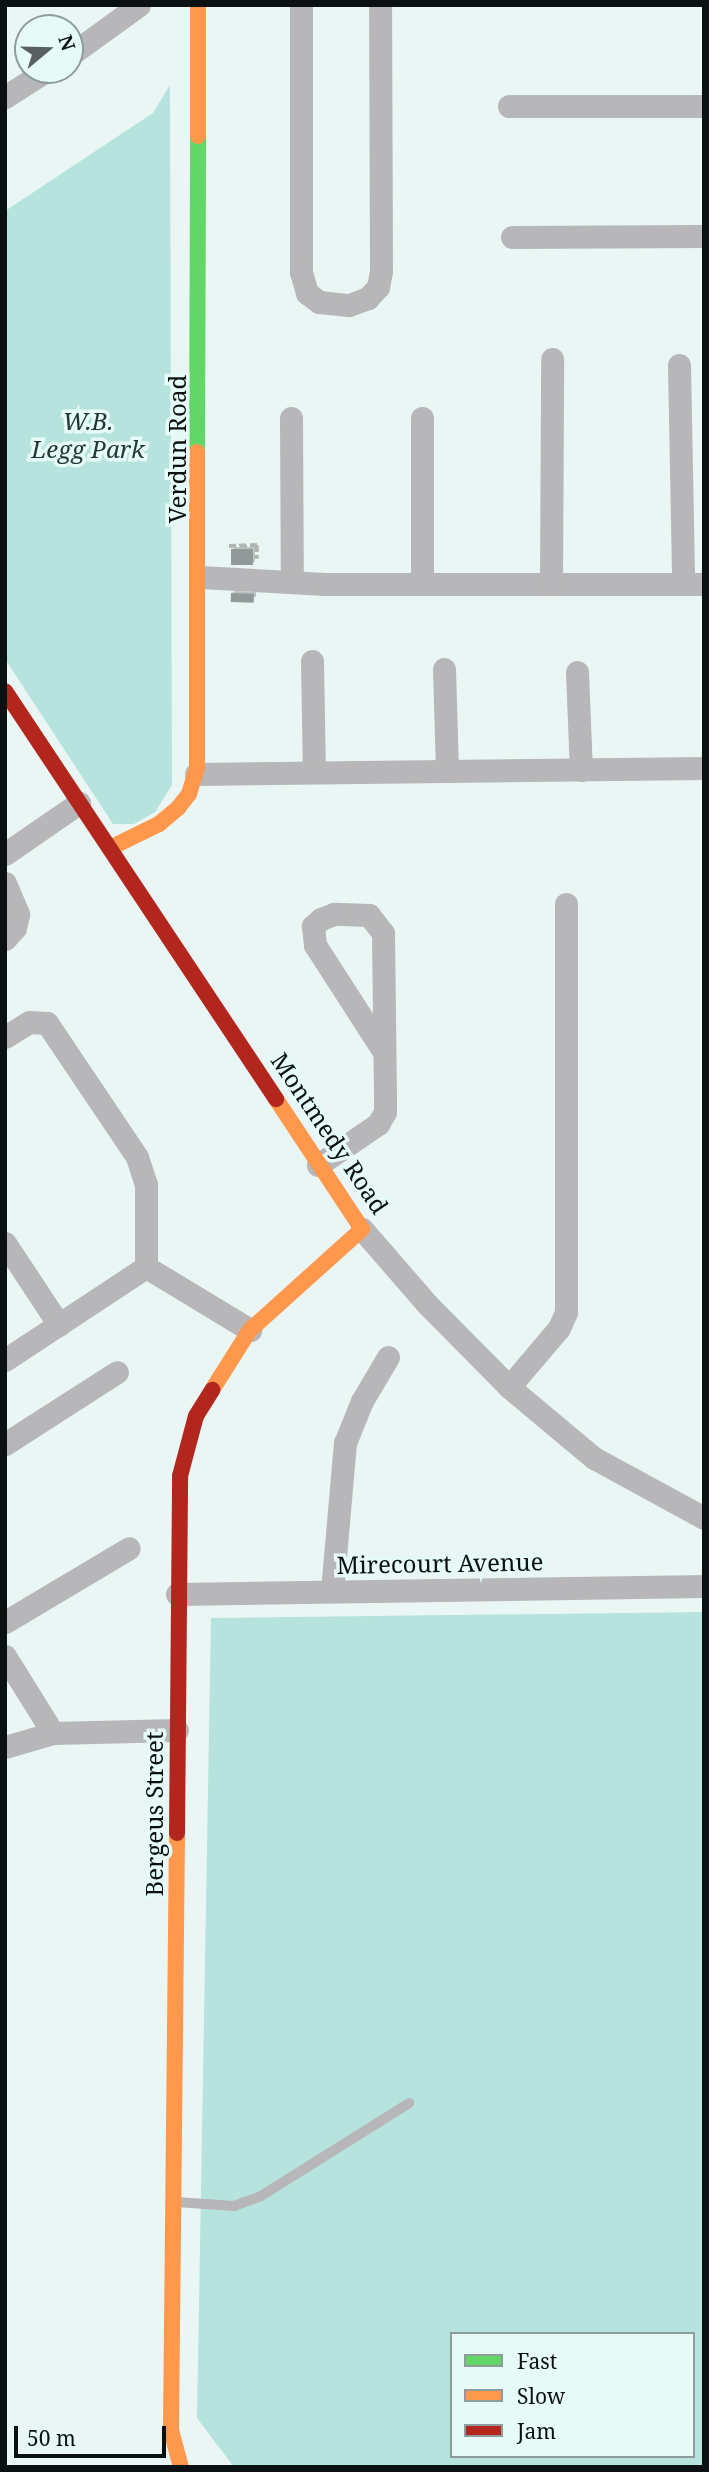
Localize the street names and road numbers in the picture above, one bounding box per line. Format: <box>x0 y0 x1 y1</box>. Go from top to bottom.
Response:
street label: Verdun Road <box>163 375 191 523</box>
street label: Montmedy Road <box>265 1047 395 1219</box>
street label: Mirecourt Avenue <box>336 1547 544 1579</box>
street label: Bergeus Street <box>140 1732 168 1896</box>

